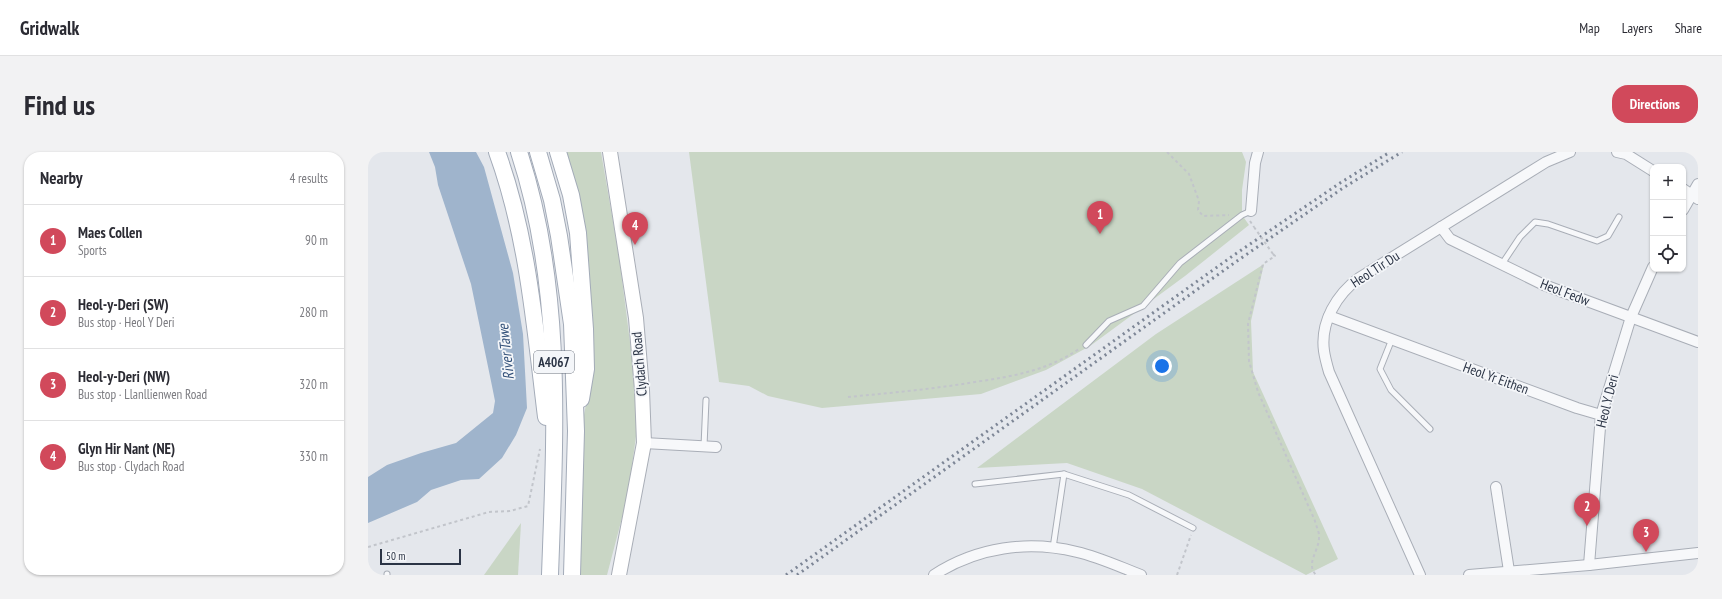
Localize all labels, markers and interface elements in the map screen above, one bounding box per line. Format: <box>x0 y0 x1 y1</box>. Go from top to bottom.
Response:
text: Gridwalk <box>20 16 79 40</box>
text: Map <box>1579 19 1600 37</box>
text: Layers <box>1622 19 1653 37</box>
text: Share <box>1675 19 1702 37</box>
button: Directions <box>1612 85 1698 123</box>
text: Find us <box>24 86 95 123</box>
map controls <box>1650 164 1686 272</box>
button: + <box>1650 164 1686 200</box>
text: Nearby <box>40 167 83 189</box>
text: 4 results <box>289 170 328 187</box>
button: − <box>1650 200 1686 236</box>
pin: 1 <box>1087 201 1113 234</box>
pin: 4 <box>622 212 648 245</box>
text: Maes Collen <box>78 223 142 242</box>
text: 1 <box>50 232 56 249</box>
text: 90 m <box>305 232 328 249</box>
button: locate <box>1650 236 1686 272</box>
text: Sports <box>78 242 107 259</box>
street label: Heol Tir Du <box>1347 247 1403 291</box>
street label: Heol Fedw <box>1538 274 1593 310</box>
text: Heol-y-Deri (SW) <box>78 295 169 314</box>
text: 2 <box>50 304 56 321</box>
text: 280 m <box>299 304 328 321</box>
text: Bus stop · Heol Y Deri <box>78 314 175 331</box>
water label: River Tawe <box>493 323 518 381</box>
street label: Clydach Road <box>627 331 651 397</box>
road number: A4067 <box>534 351 574 373</box>
your location <box>1152 356 1172 376</box>
street label: Heol Yr Eithen <box>1461 358 1531 398</box>
text: Heol-y-Deri (NW) <box>78 367 170 386</box>
street label: Heol Y Deri <box>1592 373 1622 429</box>
text: 3 <box>50 376 56 393</box>
text: 320 m <box>299 376 328 393</box>
text: Bus stop · Llanllienwen Road <box>78 386 207 403</box>
text: Glyn Hir Nant (NE) <box>78 439 175 458</box>
text: 4 <box>50 448 56 465</box>
text: 330 m <box>299 448 328 465</box>
text: Bus stop · Clydach Road <box>78 458 184 475</box>
pin: 2 <box>1574 493 1600 526</box>
pin: 3 <box>1633 519 1659 552</box>
scale bar <box>380 547 461 566</box>
text: 50 m <box>386 549 405 563</box>

